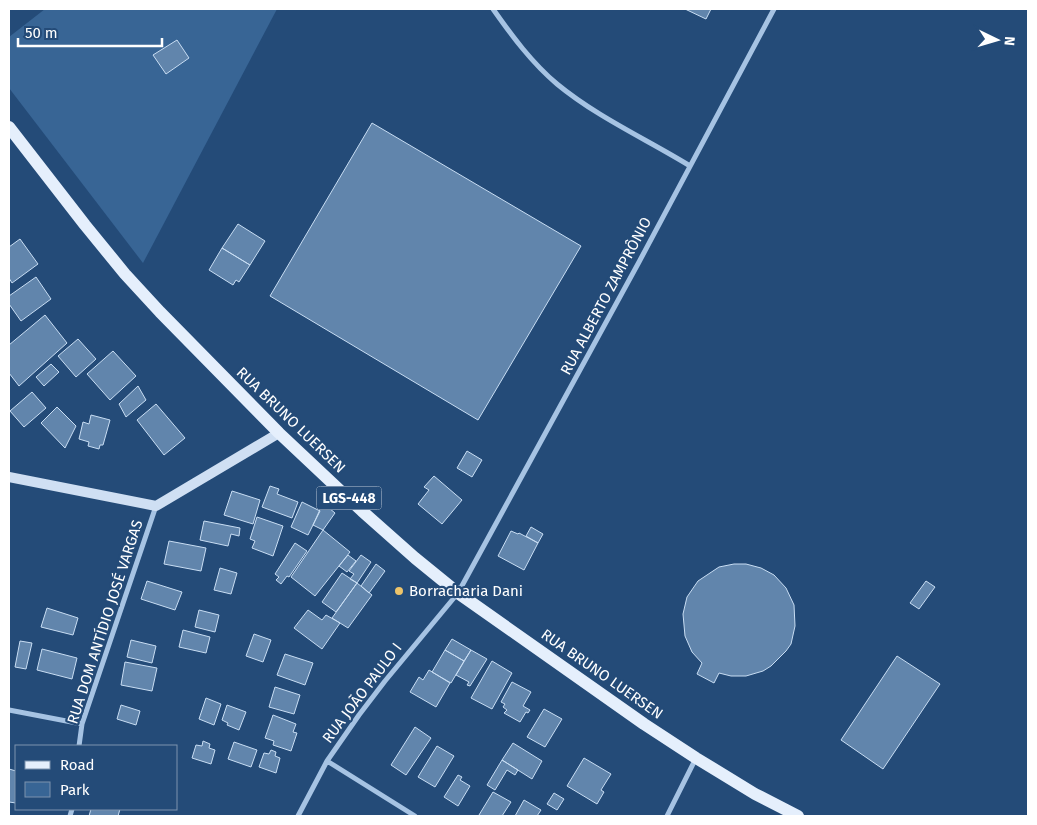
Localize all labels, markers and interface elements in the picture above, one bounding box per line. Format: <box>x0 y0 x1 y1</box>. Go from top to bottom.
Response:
scale bar <box>18 15 161 47</box>
north arrow <box>972 15 1022 65</box>
text: 50 m <box>25 24 58 42</box>
text: N <box>1001 36 1018 46</box>
street label: RUA ALBERTO ZAMPRÔNIO <box>557 214 655 378</box>
street label: RUA BRUNO LUERSEN <box>233 363 349 477</box>
road number: LGS-448 <box>316 486 382 509</box>
street label: RUA DOM ANTÍDIO JOSÉ VARGAS <box>63 518 147 726</box>
place label: Borracharia Dani <box>409 582 523 600</box>
marker: Borracharia Dani <box>393 585 405 597</box>
street label: RUA BRUNO LUERSEN <box>538 625 666 723</box>
street label: RUA JOÃO PAULO I <box>318 639 406 747</box>
legend <box>15 745 178 810</box>
text: Road <box>60 756 95 774</box>
text: Park <box>60 781 90 799</box>

